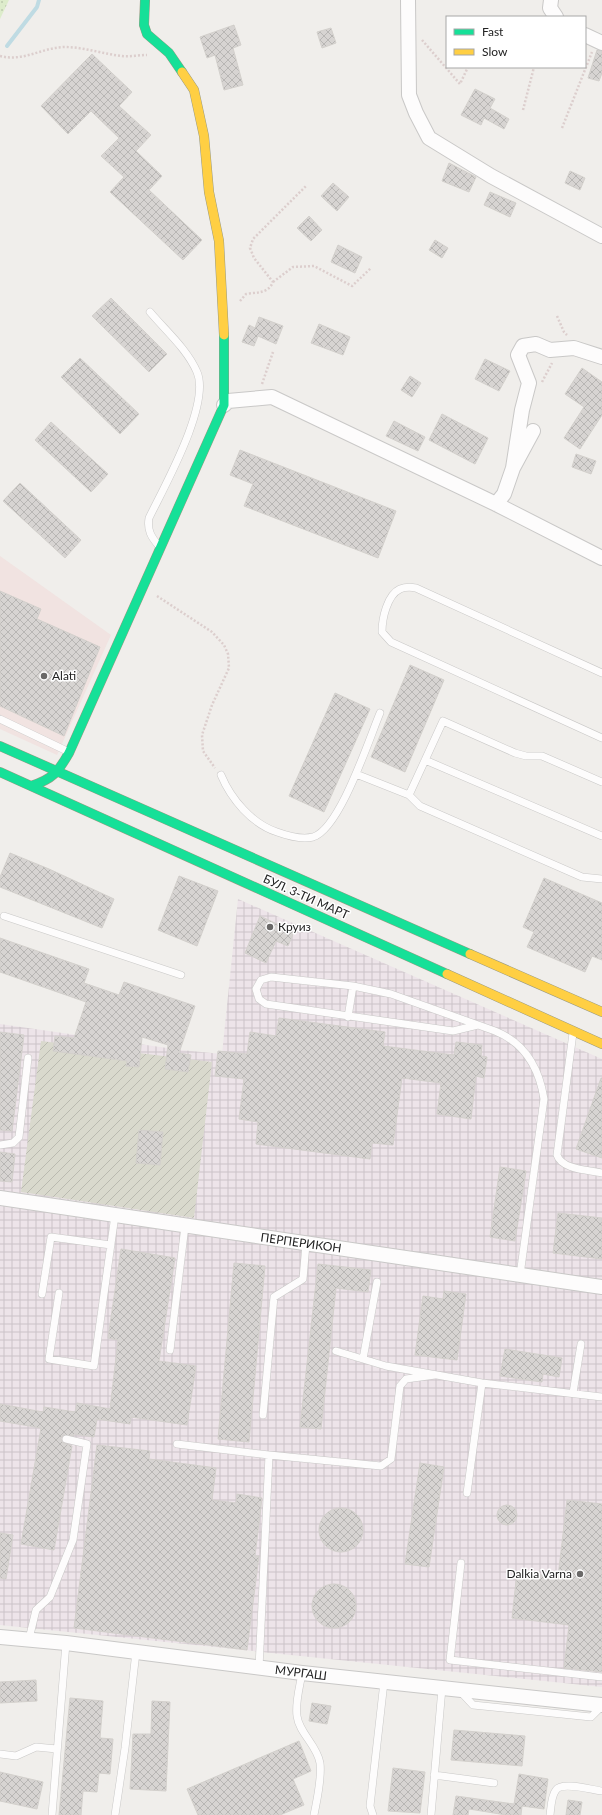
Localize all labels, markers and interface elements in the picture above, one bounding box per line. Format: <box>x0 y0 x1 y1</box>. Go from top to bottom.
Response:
legend <box>446 16 586 68</box>
text: Fast <box>482 24 504 39</box>
text: Slow <box>482 44 508 59</box>
place label: Alati <box>52 668 76 683</box>
marker: Alati <box>39 671 49 681</box>
street label: БУЛ. 3-ТИ МАРТ <box>261 871 351 922</box>
place label: Круиз <box>278 919 311 934</box>
marker: Круиз <box>265 922 275 932</box>
street label: ПЕРПЕРИКОН <box>260 1229 342 1256</box>
place label: Dalkia Varna <box>506 1566 572 1581</box>
marker: Dalkia Varna <box>575 1569 585 1579</box>
street label: МУРГАШ <box>274 1662 328 1683</box>

